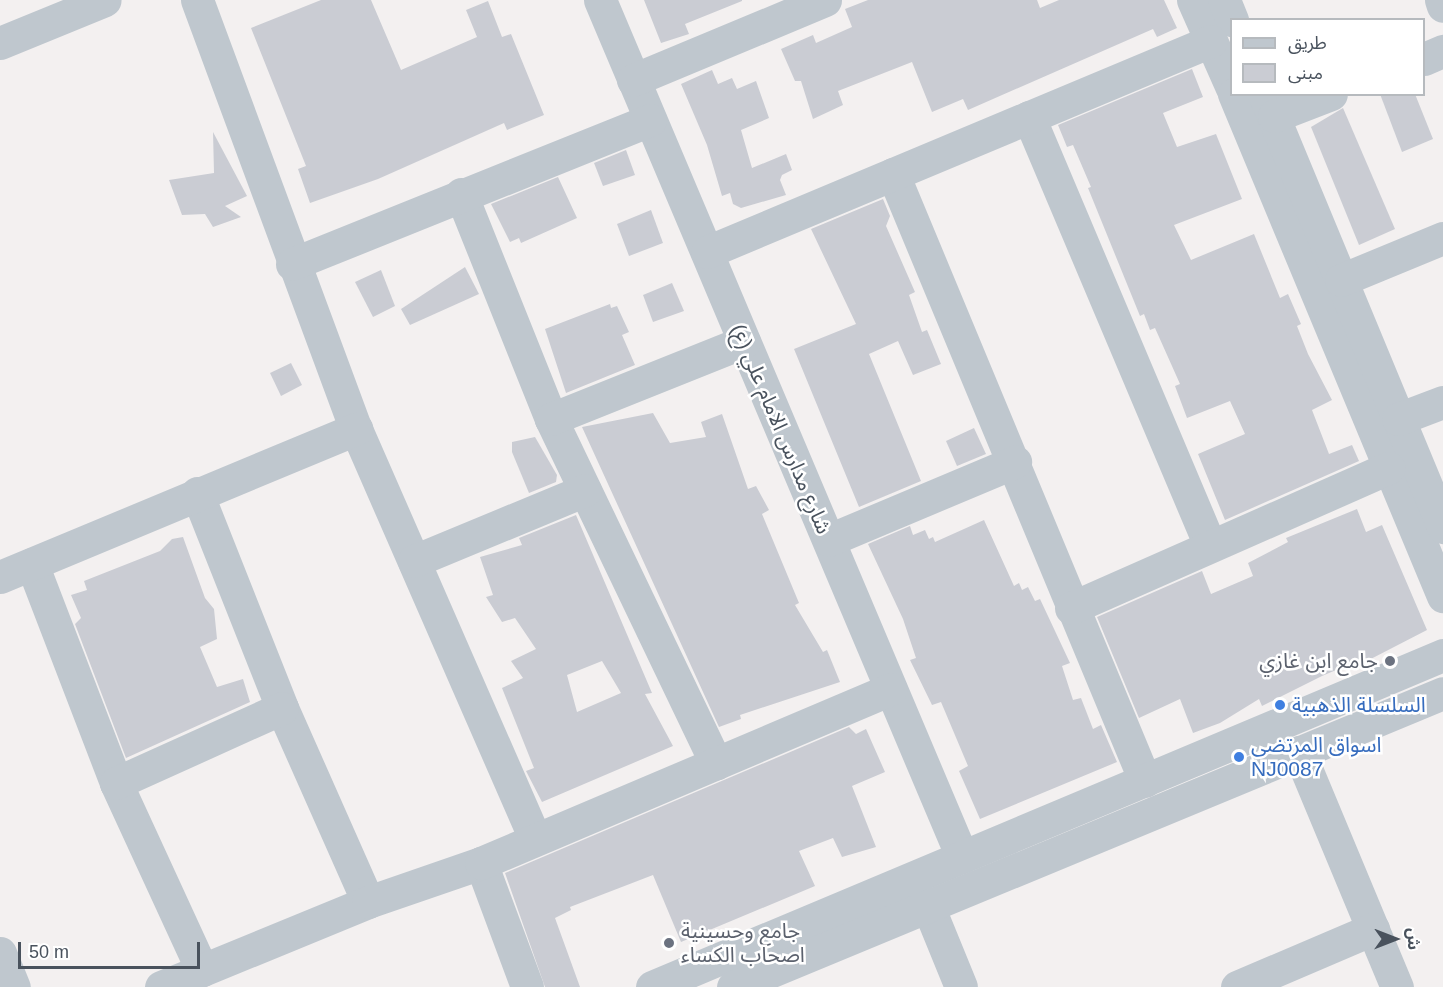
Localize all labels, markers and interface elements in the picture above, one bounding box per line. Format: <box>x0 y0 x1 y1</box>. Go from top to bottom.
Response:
legend <box>1230 18 1425 96</box>
text: طريق <box>1288 33 1327 53</box>
text: مبنى <box>1288 63 1323 83</box>
street label: شارع مدارس الامام علي (ع) <box>725 320 837 538</box>
place label: جامع ابن غازي <box>1259 648 1378 674</box>
marker: جامع ابن غازي <box>1383 654 1397 668</box>
place label: السلسلة الذهبية <box>1292 692 1426 718</box>
marker: السلسلة الذهبية <box>1273 698 1287 712</box>
place label: اسواق المرتضى NJ0087 <box>1251 732 1381 782</box>
marker: اسواق المرتضى NJ0087 <box>1232 750 1246 764</box>
north arrow <box>1365 909 1425 969</box>
place label: جامع وحسينية اصحاب الكساء <box>681 918 805 968</box>
text: ش <box>1405 928 1422 950</box>
scale bar <box>21 930 202 968</box>
marker: جامع وحسينية اصحاب الكساء <box>662 936 676 950</box>
text: 50 m <box>29 942 69 962</box>

